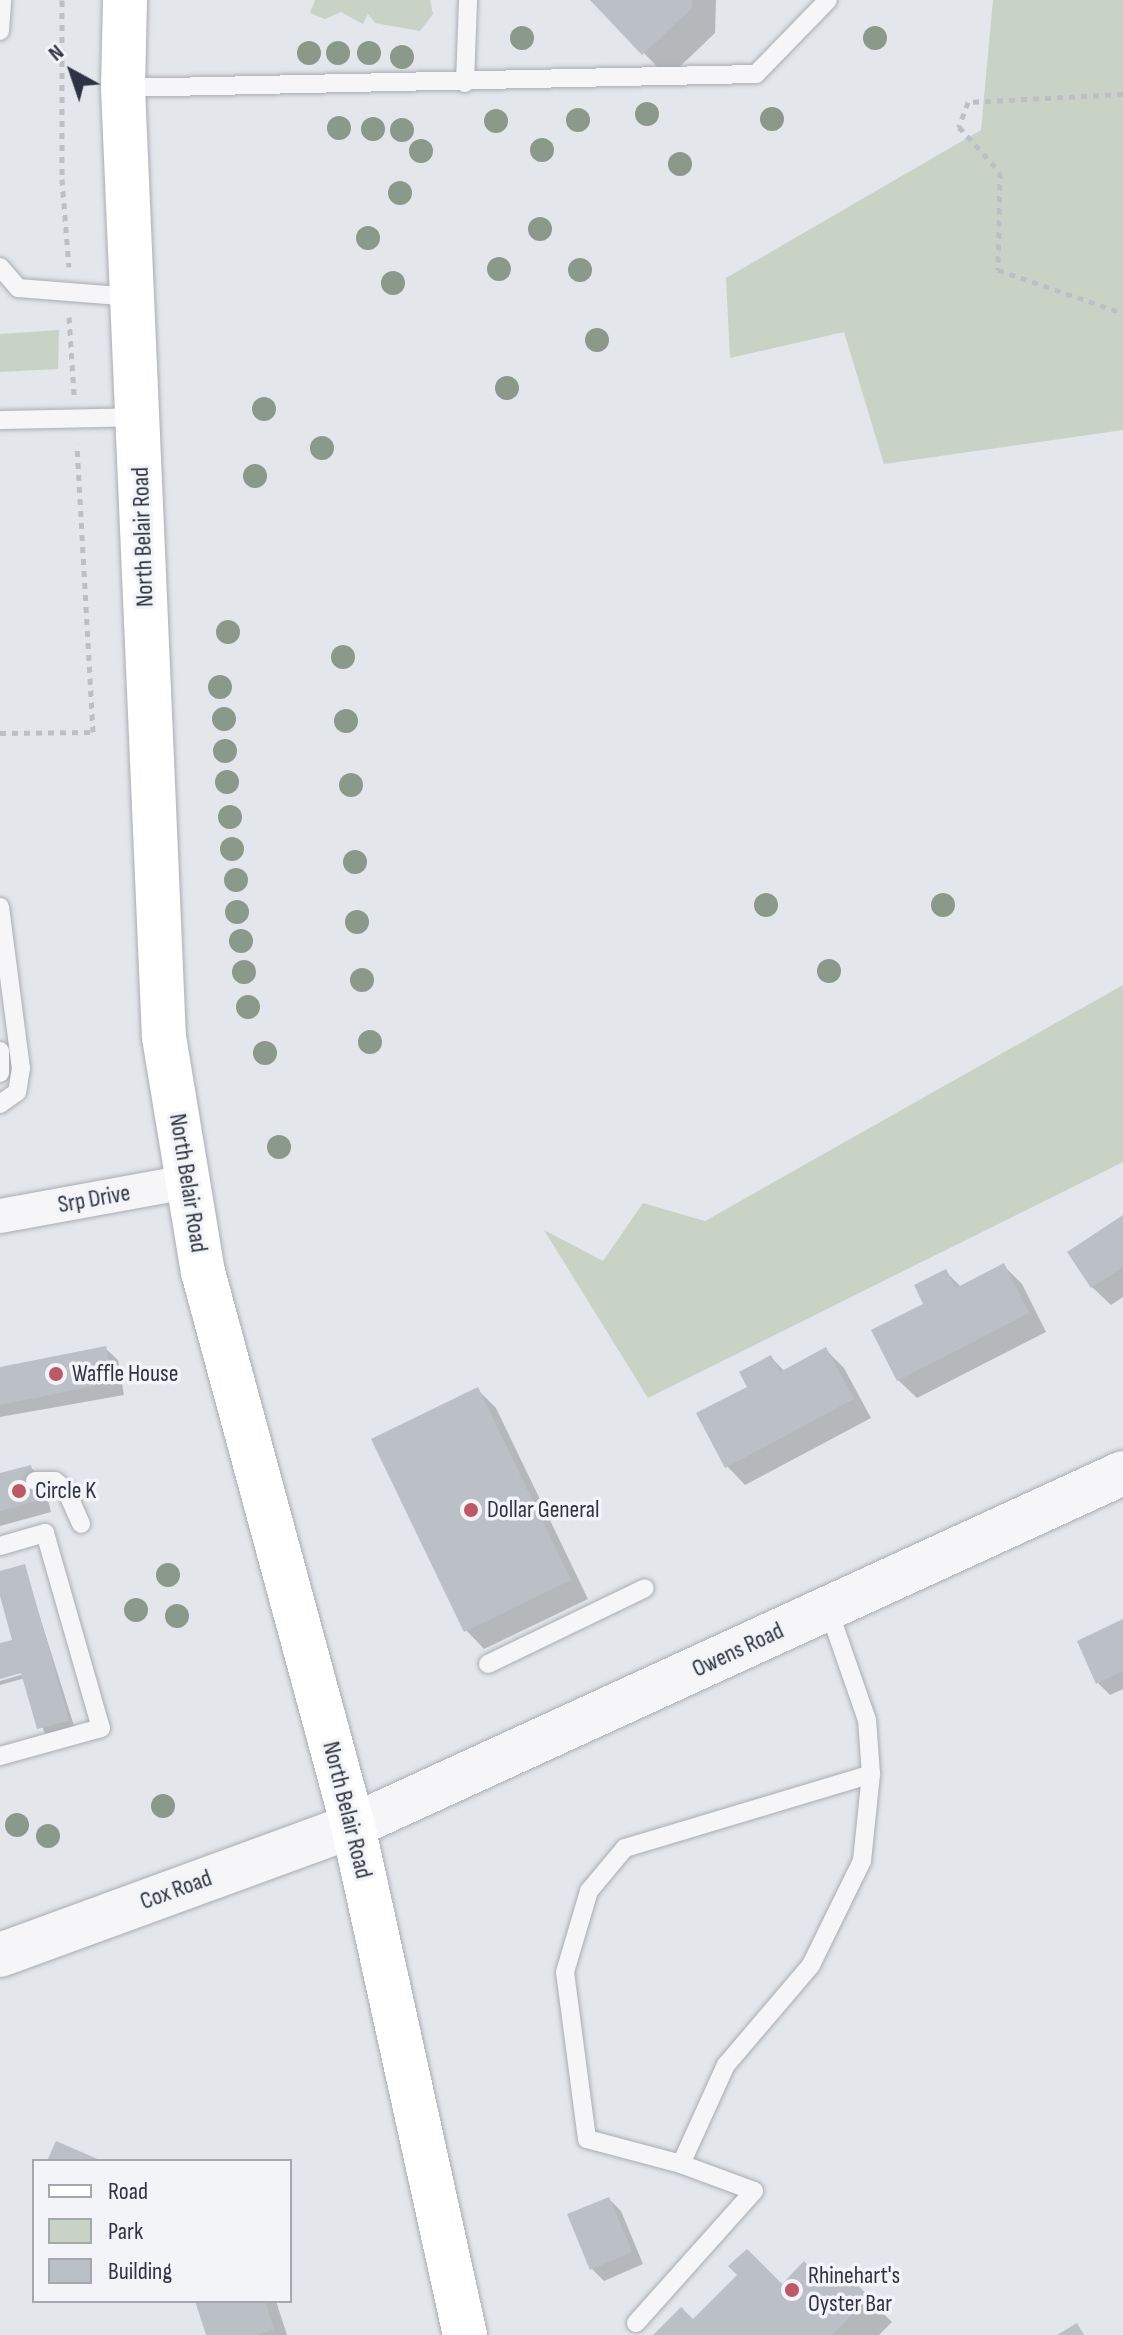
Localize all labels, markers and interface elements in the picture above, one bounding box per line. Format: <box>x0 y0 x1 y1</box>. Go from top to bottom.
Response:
north arrow <box>32 32 112 112</box>
text: N <box>43 39 69 67</box>
street label: North Belair Road <box>126 467 160 607</box>
street label: North Belair Road <box>163 1112 213 1254</box>
street label: Srp Drive <box>56 1178 132 1220</box>
place label: Waffle House <box>72 1360 178 1388</box>
marker: Waffle House <box>47 1365 65 1383</box>
place label: Circle K <box>35 1477 96 1505</box>
marker: Circle K <box>10 1482 28 1500</box>
place label: Dollar General <box>487 1496 599 1524</box>
marker: Dollar General <box>462 1501 480 1519</box>
street label: Owens Road <box>688 1616 788 1684</box>
street label: North Belair Road <box>316 1739 378 1881</box>
street label: Cox Road <box>136 1864 216 1916</box>
legend <box>32 2159 292 2303</box>
text: Road <box>108 2177 148 2206</box>
text: Park <box>108 2217 143 2246</box>
text: Building <box>108 2257 172 2286</box>
place label: Rhinehart's Oyster Bar <box>808 2262 900 2318</box>
marker: Rhinehart's Oyster Bar <box>783 2281 801 2299</box>

